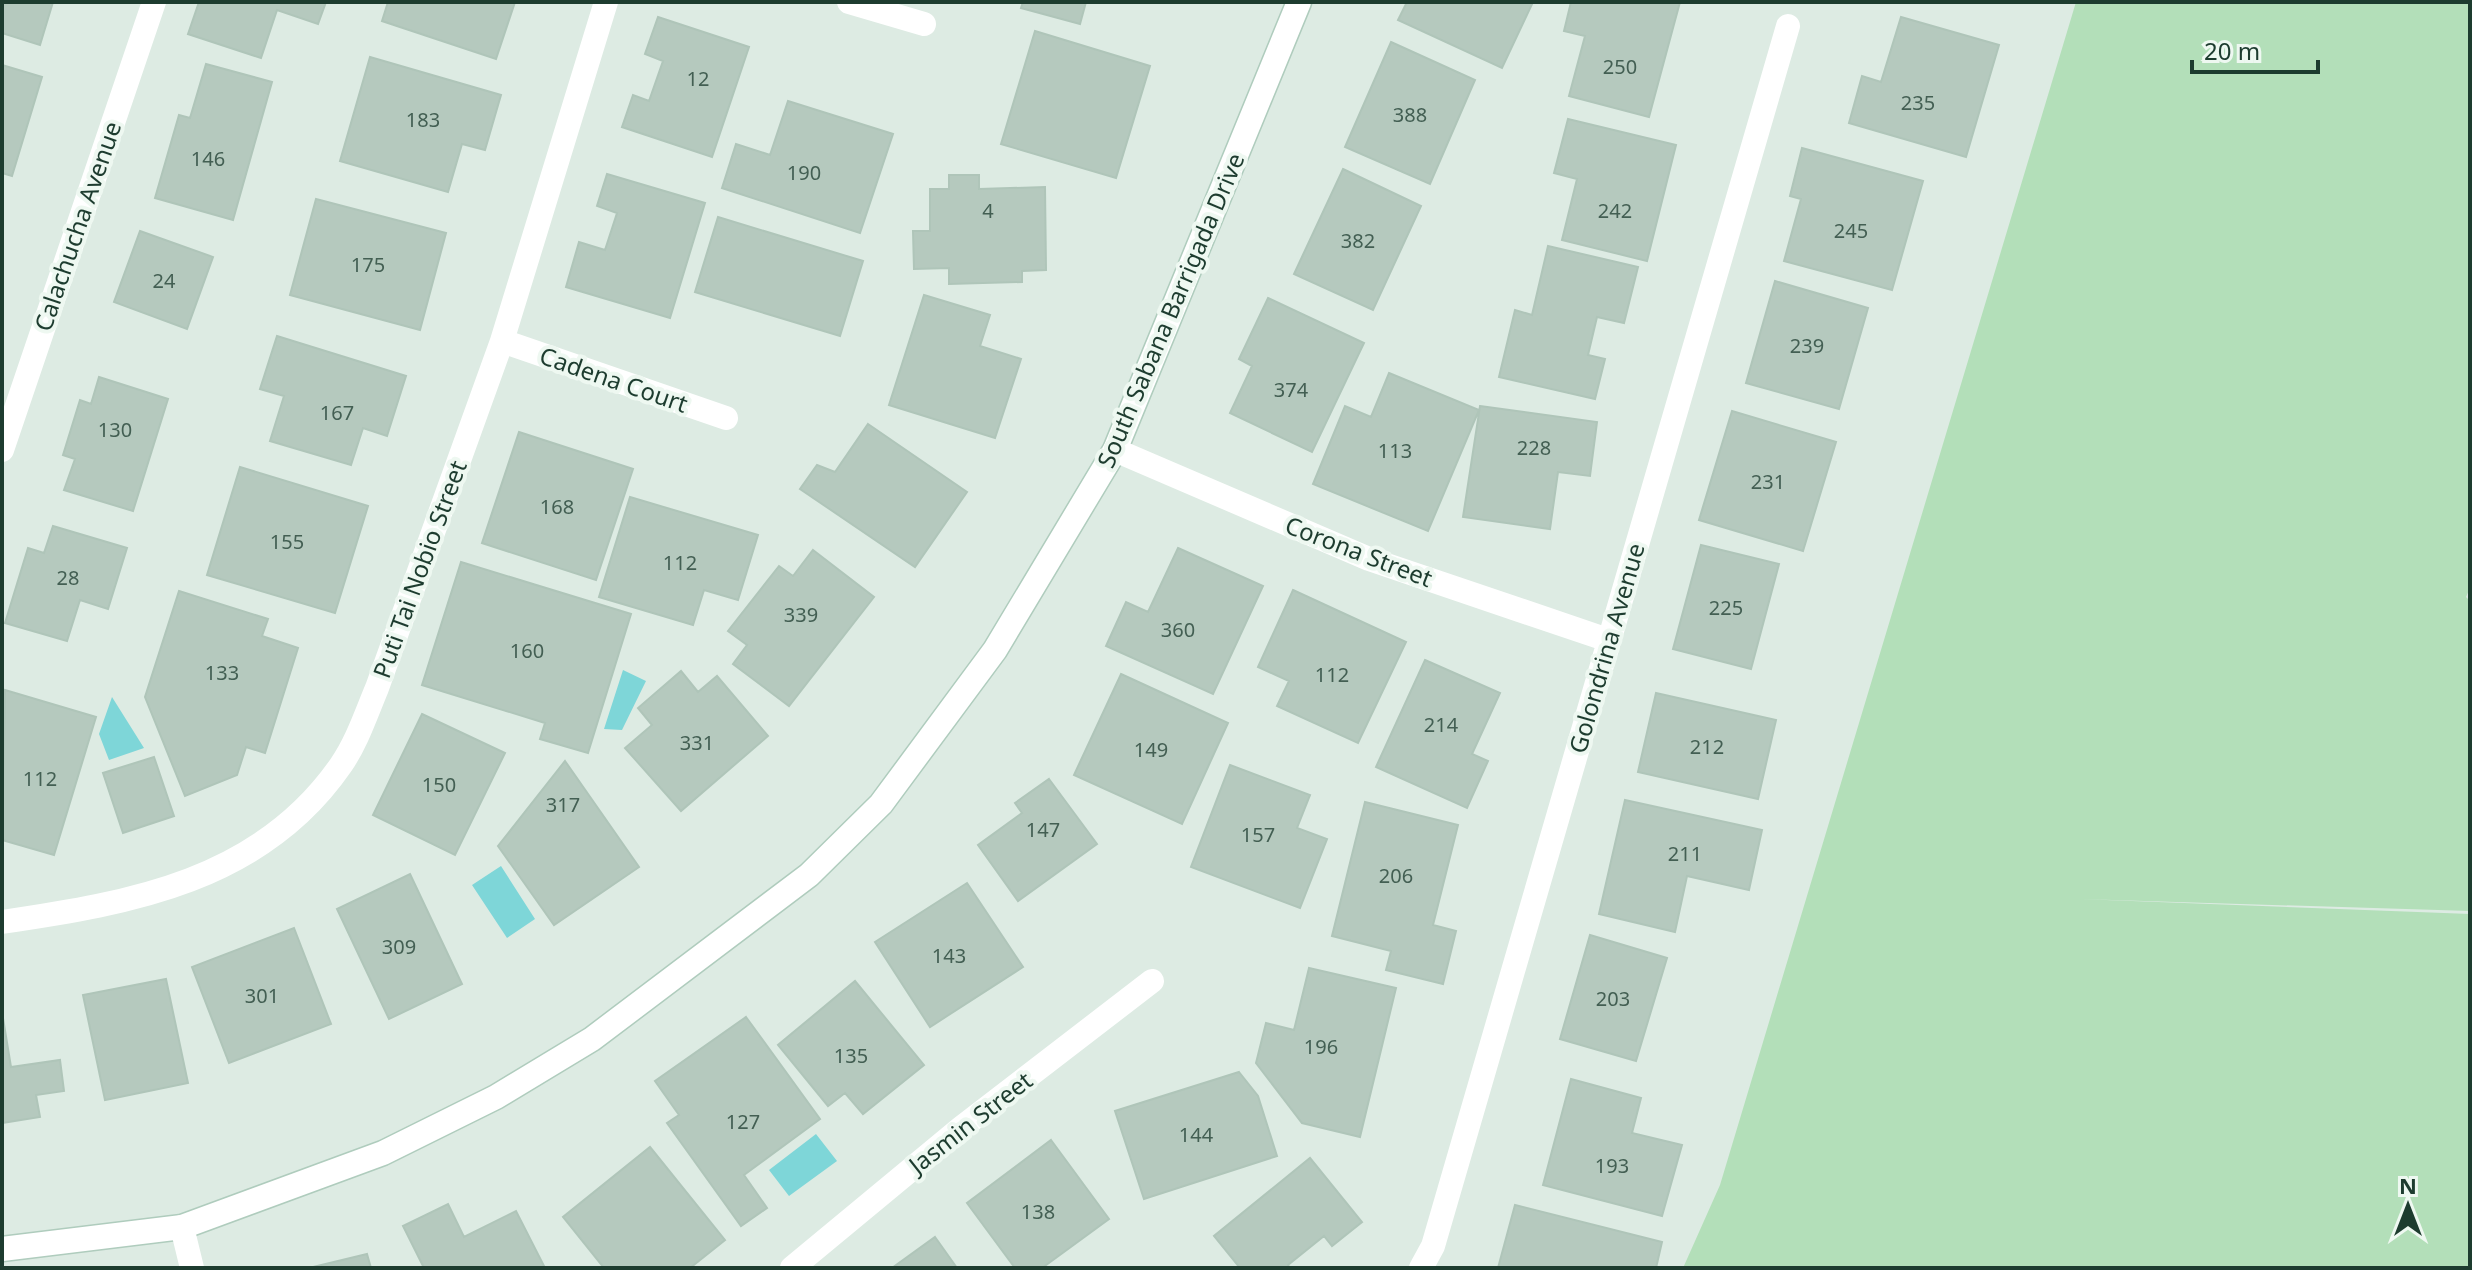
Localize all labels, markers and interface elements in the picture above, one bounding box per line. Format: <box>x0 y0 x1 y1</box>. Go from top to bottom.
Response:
scale bar <box>2192 24 2318 74</box>
text: 20 m <box>2204 34 2260 67</box>
house number: 250 <box>1603 53 1637 80</box>
house number: 12 <box>687 65 709 92</box>
house number: 235 <box>1901 89 1935 116</box>
house number: 388 <box>1393 101 1427 128</box>
house number: 183 <box>406 106 440 133</box>
street label: Calachucha Avenue <box>26 117 128 335</box>
house number: 146 <box>191 145 225 172</box>
street label: South Sabana Barrigada Drive <box>1089 148 1251 472</box>
house number: 190 <box>787 159 821 186</box>
house number: 4 <box>982 197 994 224</box>
house number: 242 <box>1598 197 1632 224</box>
house number: 245 <box>1834 217 1868 244</box>
house number: 382 <box>1341 227 1375 254</box>
house number: 175 <box>351 251 385 278</box>
house number: 24 <box>153 267 176 294</box>
house number: 239 <box>1790 332 1824 359</box>
street label: Cadena Court <box>536 338 693 420</box>
house number: 374 <box>1274 376 1309 403</box>
house number: 167 <box>320 399 354 426</box>
house number: 130 <box>98 416 132 443</box>
house number: 228 <box>1517 434 1551 461</box>
house number: 113 <box>1378 437 1412 464</box>
street label: Puti Tai Nobio Street <box>364 455 474 682</box>
house number: 231 <box>1751 468 1785 495</box>
house number: 168 <box>540 493 574 520</box>
street label: Corona Street <box>1281 508 1438 594</box>
house number: 155 <box>270 528 304 555</box>
street label: Golondrina Avenue <box>1560 539 1652 757</box>
house number: 112 <box>663 549 697 576</box>
house number: 28 <box>57 564 79 591</box>
house number: 225 <box>1709 594 1743 621</box>
house number: 339 <box>784 601 818 628</box>
house number: 360 <box>1161 616 1195 643</box>
house number: 160 <box>510 637 544 664</box>
house number: 133 <box>205 659 239 686</box>
house number: 112 <box>1315 661 1349 688</box>
house number: 214 <box>1424 711 1459 738</box>
house number: 331 <box>680 729 714 756</box>
house number: 212 <box>1690 733 1724 760</box>
house number: 149 <box>1134 736 1168 763</box>
house number: 112 <box>23 765 57 792</box>
house number: 150 <box>422 771 456 798</box>
house number: 317 <box>546 791 580 818</box>
house number: 147 <box>1026 816 1060 843</box>
house number: 157 <box>1241 821 1275 848</box>
house number: 211 <box>1668 840 1702 867</box>
house number: 206 <box>1379 862 1413 889</box>
house number: 309 <box>382 933 416 960</box>
house number: 143 <box>932 942 966 969</box>
house number: 301 <box>245 982 279 1009</box>
house number: 203 <box>1596 985 1630 1012</box>
house number: 196 <box>1304 1033 1338 1060</box>
house number: 135 <box>834 1042 868 1069</box>
street label: Jasmin Street <box>900 1063 1039 1182</box>
house number: 127 <box>726 1108 760 1135</box>
house number: 144 <box>1179 1121 1214 1148</box>
house number: 193 <box>1595 1152 1629 1179</box>
north arrow <box>2368 1166 2448 1246</box>
text: N <box>2399 1170 2417 1200</box>
house number: 138 <box>1021 1198 1055 1225</box>

